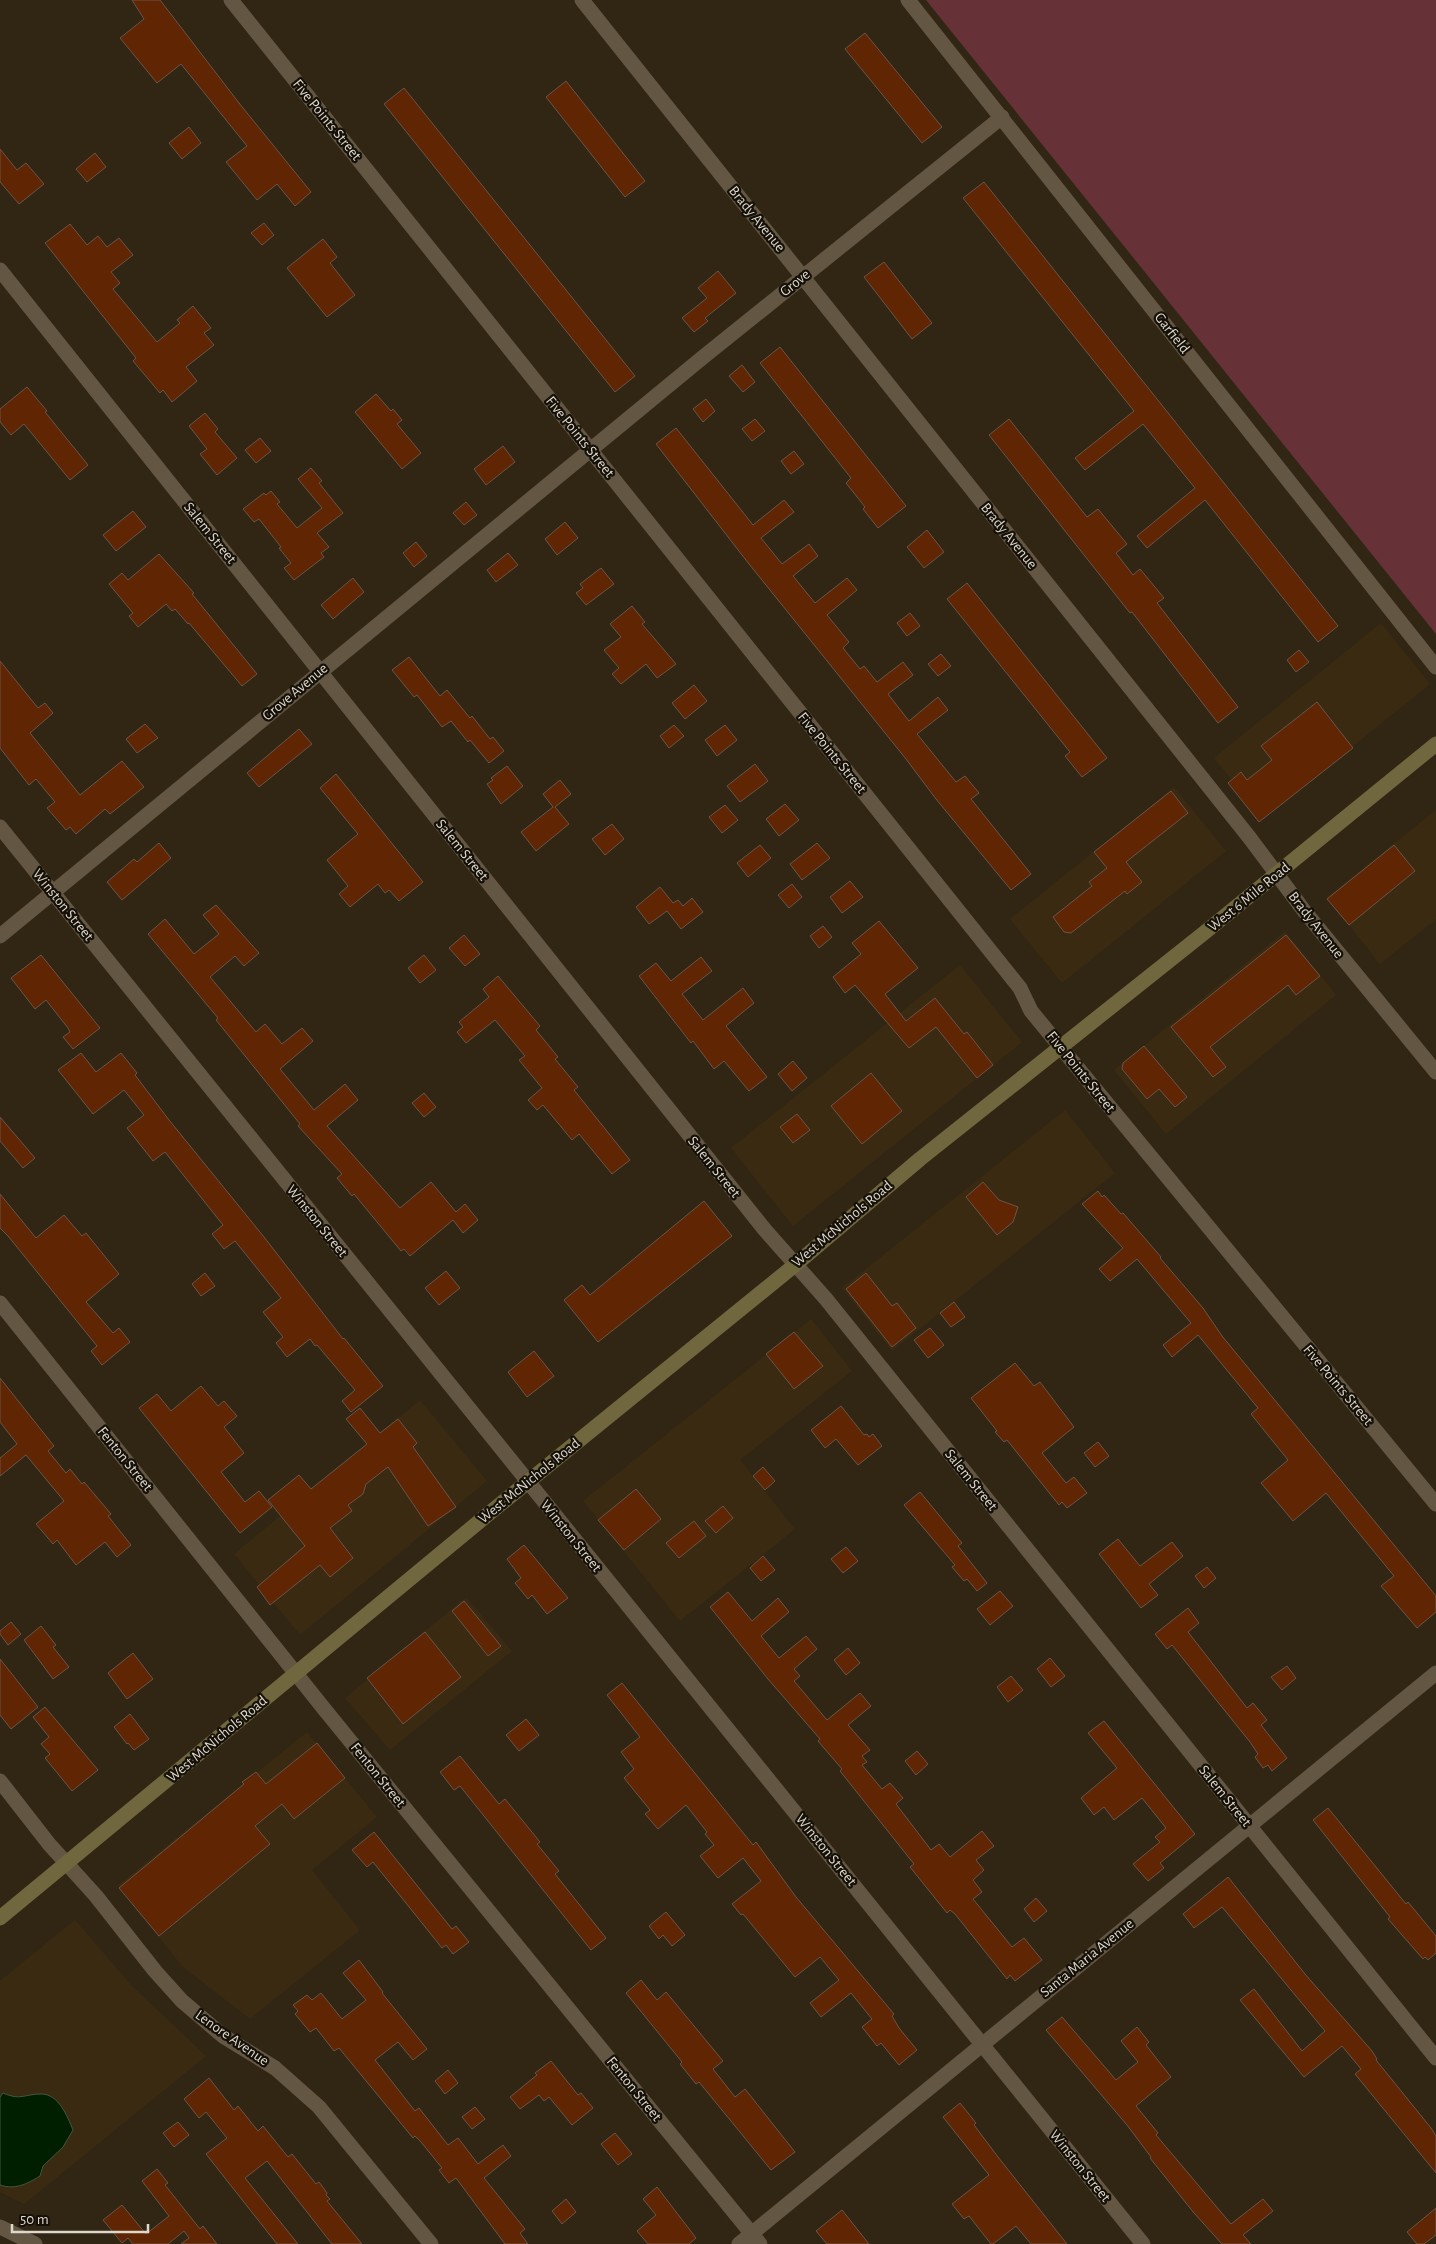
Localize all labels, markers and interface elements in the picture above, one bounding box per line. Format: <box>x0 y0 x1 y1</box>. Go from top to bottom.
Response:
street label: Five Points Street <box>290 77 364 164</box>
street label: Brady Avenue <box>726 183 788 255</box>
street label: Grove <box>777 267 813 299</box>
street label: Garfield <box>1152 310 1193 356</box>
street label: Five Points Street <box>543 394 617 481</box>
street label: Salem Street <box>181 499 239 567</box>
street label: Brady Avenue <box>978 500 1040 572</box>
street label: Grove Avenue <box>260 661 331 723</box>
street label: Five Points Street <box>795 710 869 797</box>
street label: Salem Street <box>433 816 491 884</box>
street label: West 6 Mile Road <box>1205 859 1293 934</box>
street label: Winston Street <box>30 866 97 944</box>
street label: Brady Avenue <box>1285 889 1347 961</box>
street label: Five Points Street <box>1044 1029 1118 1116</box>
street label: Salem Street <box>685 1133 743 1201</box>
street label: West McNichols Road <box>789 1178 895 1270</box>
street label: Winston Street <box>284 1182 351 1260</box>
street label: Five Points Street <box>1300 1342 1376 1428</box>
street label: Fenton Street <box>95 1424 155 1494</box>
street label: West McNichols Road <box>475 1435 583 1526</box>
street label: Salem Street <box>942 1446 1000 1514</box>
street label: Winston Street <box>538 1497 605 1575</box>
street label: West McNichols Road <box>164 1693 270 1785</box>
street label: Fenton Street <box>348 1740 408 1810</box>
street label: Salem Street <box>1196 1762 1254 1830</box>
street label: Winston Street <box>793 1811 860 1889</box>
street label: Santa Maria Avenue <box>1037 1916 1137 2000</box>
street label: Lenore Avenue <box>193 2007 272 2069</box>
street label: Fenton Street <box>604 2054 664 2124</box>
street label: Winston Street <box>1047 2127 1114 2205</box>
scale bar <box>12 2202 149 2234</box>
text: 50 m <box>20 2212 49 2227</box>

